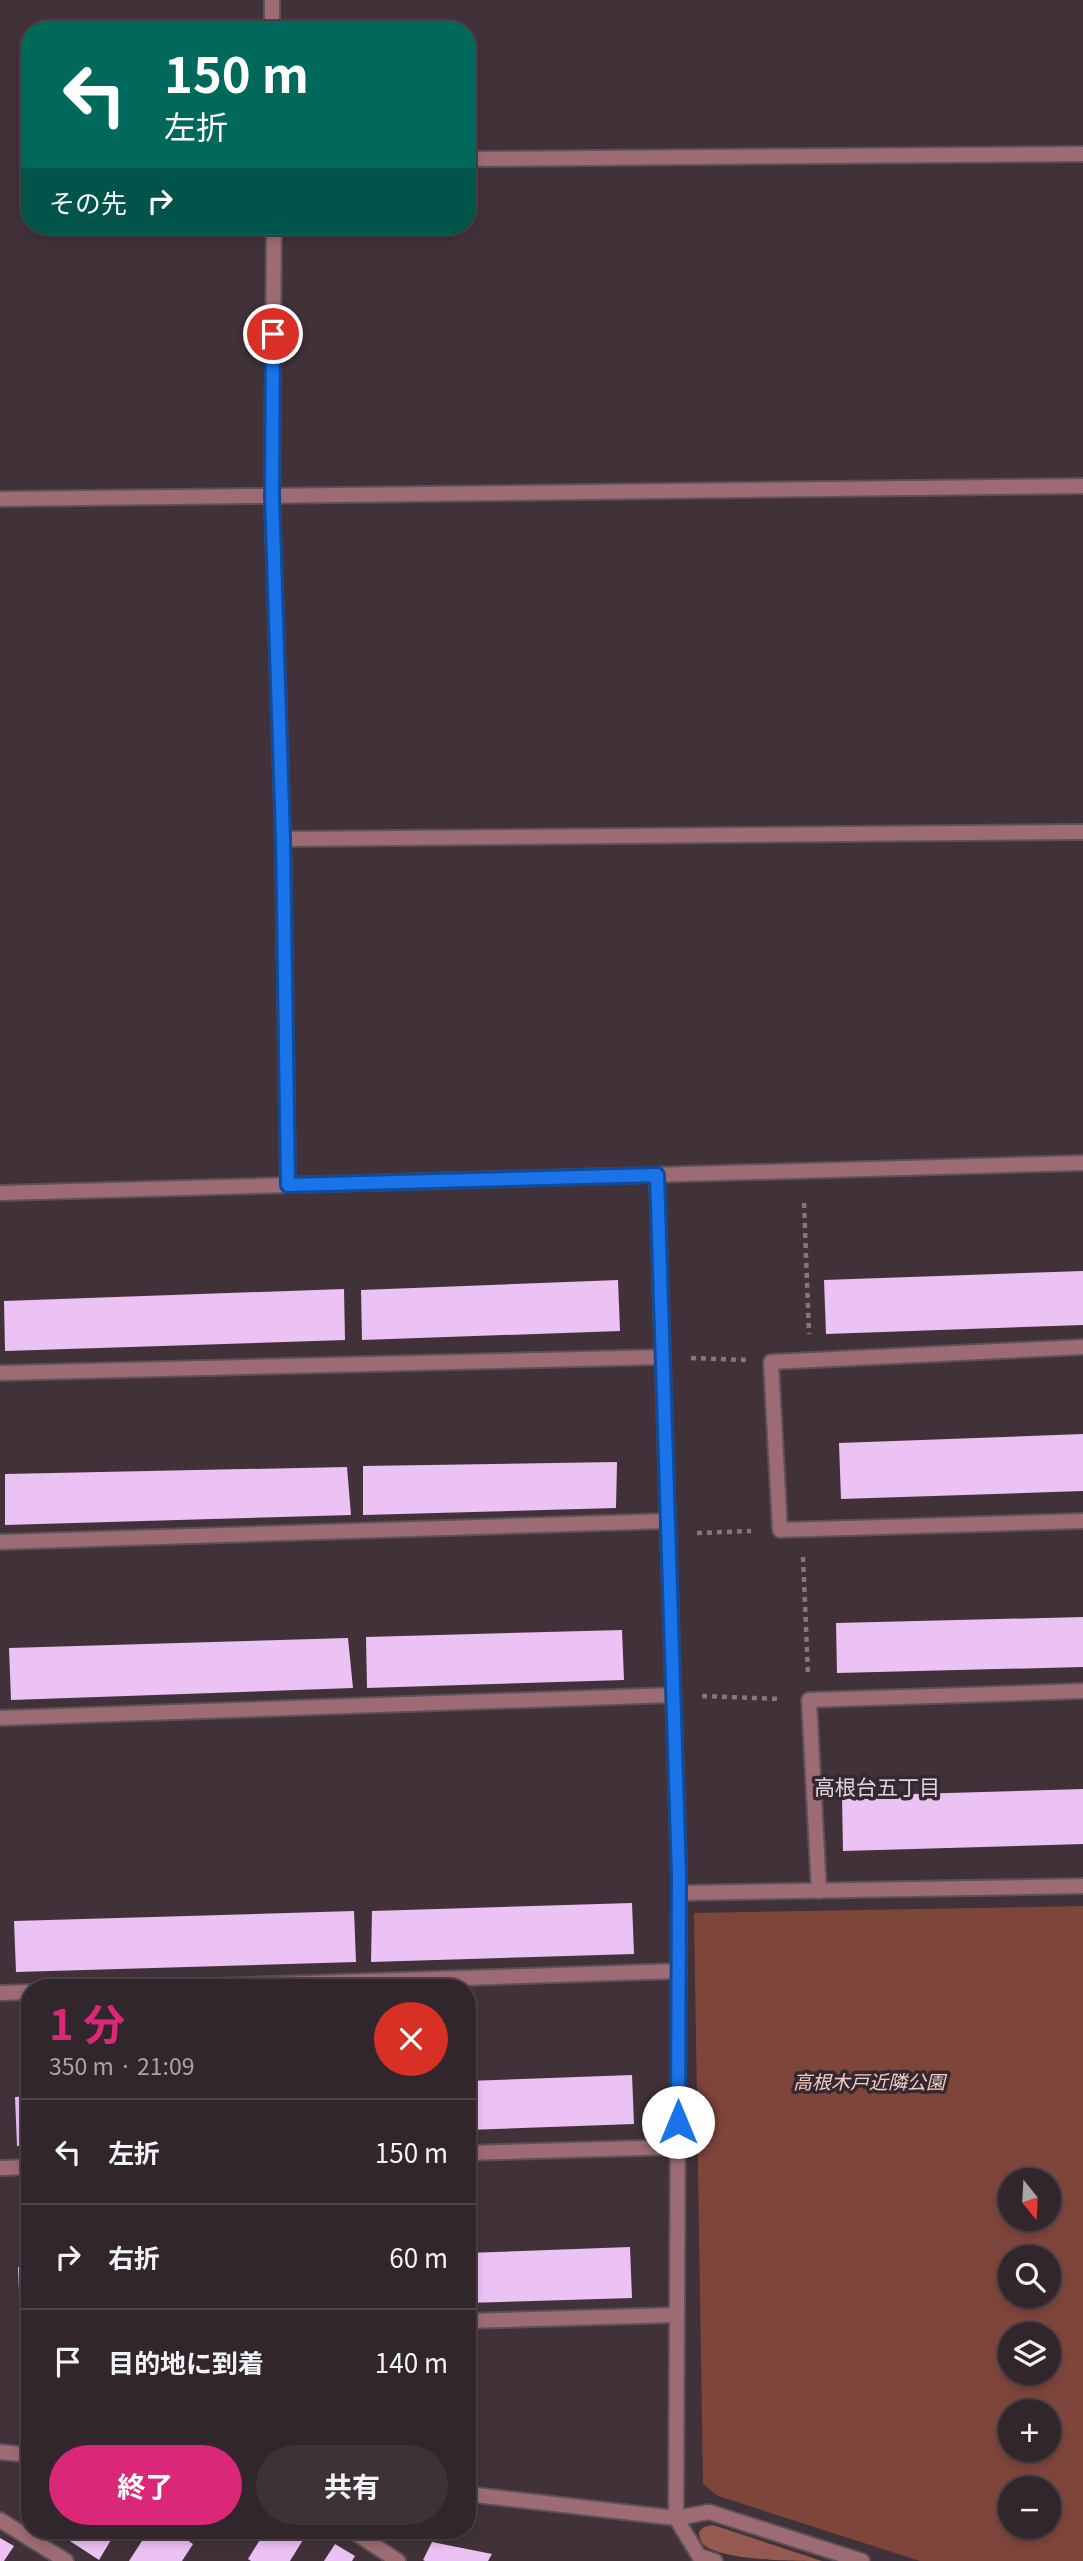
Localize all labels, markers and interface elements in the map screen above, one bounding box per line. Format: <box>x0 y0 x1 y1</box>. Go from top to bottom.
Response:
text: 150 m <box>164 36 309 107</box>
icon: left <box>49 49 140 140</box>
text: 左折 <box>164 102 228 148</box>
icon: right <box>141 182 179 220</box>
text: その先 <box>49 183 127 220</box>
pin <box>243 304 303 364</box>
icon: arrive <box>254 315 292 353</box>
district label: 高根台五丁目 <box>814 1771 940 1801</box>
text: 1 分 <box>49 1991 125 2052</box>
button: close <box>374 2002 448 2076</box>
text: 350 m · 21:09 <box>49 2048 194 2082</box>
park label: 高根木戸近隣公園 <box>793 2067 948 2094</box>
position arrow <box>641 2085 715 2159</box>
icon: left <box>49 2133 87 2171</box>
text: 左折 <box>108 2133 160 2170</box>
text: 150 m <box>375 2133 448 2170</box>
north arrow <box>998 2168 1060 2231</box>
map controls <box>998 2168 1061 2539</box>
icon: right <box>49 2238 87 2276</box>
text: 右折 <box>108 2238 160 2275</box>
text: 60 m <box>389 2238 448 2275</box>
button: search <box>998 2245 1061 2308</box>
button: layers <box>998 2322 1061 2385</box>
icon: arrive <box>49 2343 87 2381</box>
text: 目的地に到着 <box>108 2343 264 2380</box>
text: 140 m <box>375 2343 448 2380</box>
button: + <box>998 2399 1061 2462</box>
button: 終了 <box>49 2445 242 2525</box>
button: 共有 <box>256 2445 448 2525</box>
button: − <box>998 2476 1061 2539</box>

